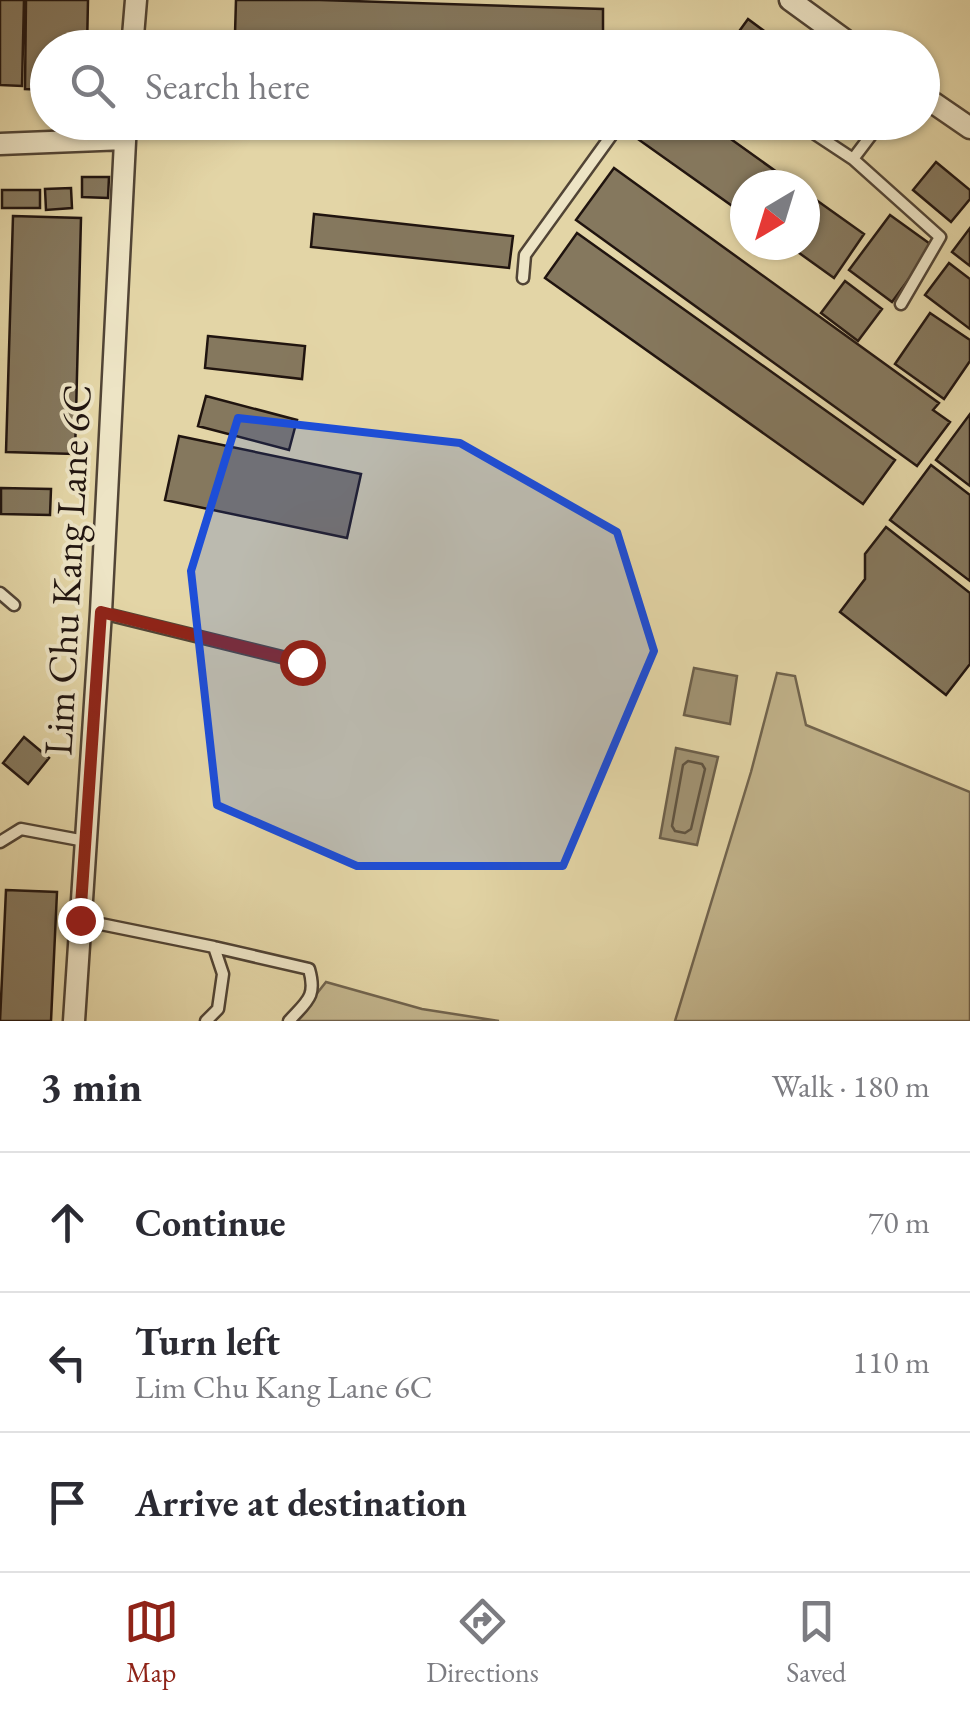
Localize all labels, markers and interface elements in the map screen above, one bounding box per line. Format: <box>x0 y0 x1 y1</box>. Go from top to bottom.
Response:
search box <box>30 30 940 140</box>
icon: search <box>65 58 120 113</box>
text: Search here <box>145 61 310 110</box>
north arrow <box>730 170 820 260</box>
street label: Lim Chu Kang Lane 6C <box>31 383 103 757</box>
route start <box>280 640 326 686</box>
route end <box>58 898 104 944</box>
text: 3 min <box>40 1059 142 1114</box>
text: Walk · 180 m <box>772 1065 930 1107</box>
icon: ahead <box>40 1195 95 1250</box>
text: Continue <box>135 1198 286 1247</box>
text: 70 m <box>868 1201 930 1243</box>
text: Turn left <box>135 1317 280 1366</box>
icon: left <box>40 1335 95 1390</box>
text: 110 m <box>853 1341 930 1383</box>
text: Lim Chu Kang Lane 6C <box>135 1366 432 1408</box>
icon: arrive <box>40 1475 95 1530</box>
text: Arrive at destination <box>135 1478 467 1527</box>
tab: Map <box>124 1594 179 1690</box>
tab: Directions <box>426 1594 539 1690</box>
tab: Saved <box>786 1594 846 1690</box>

